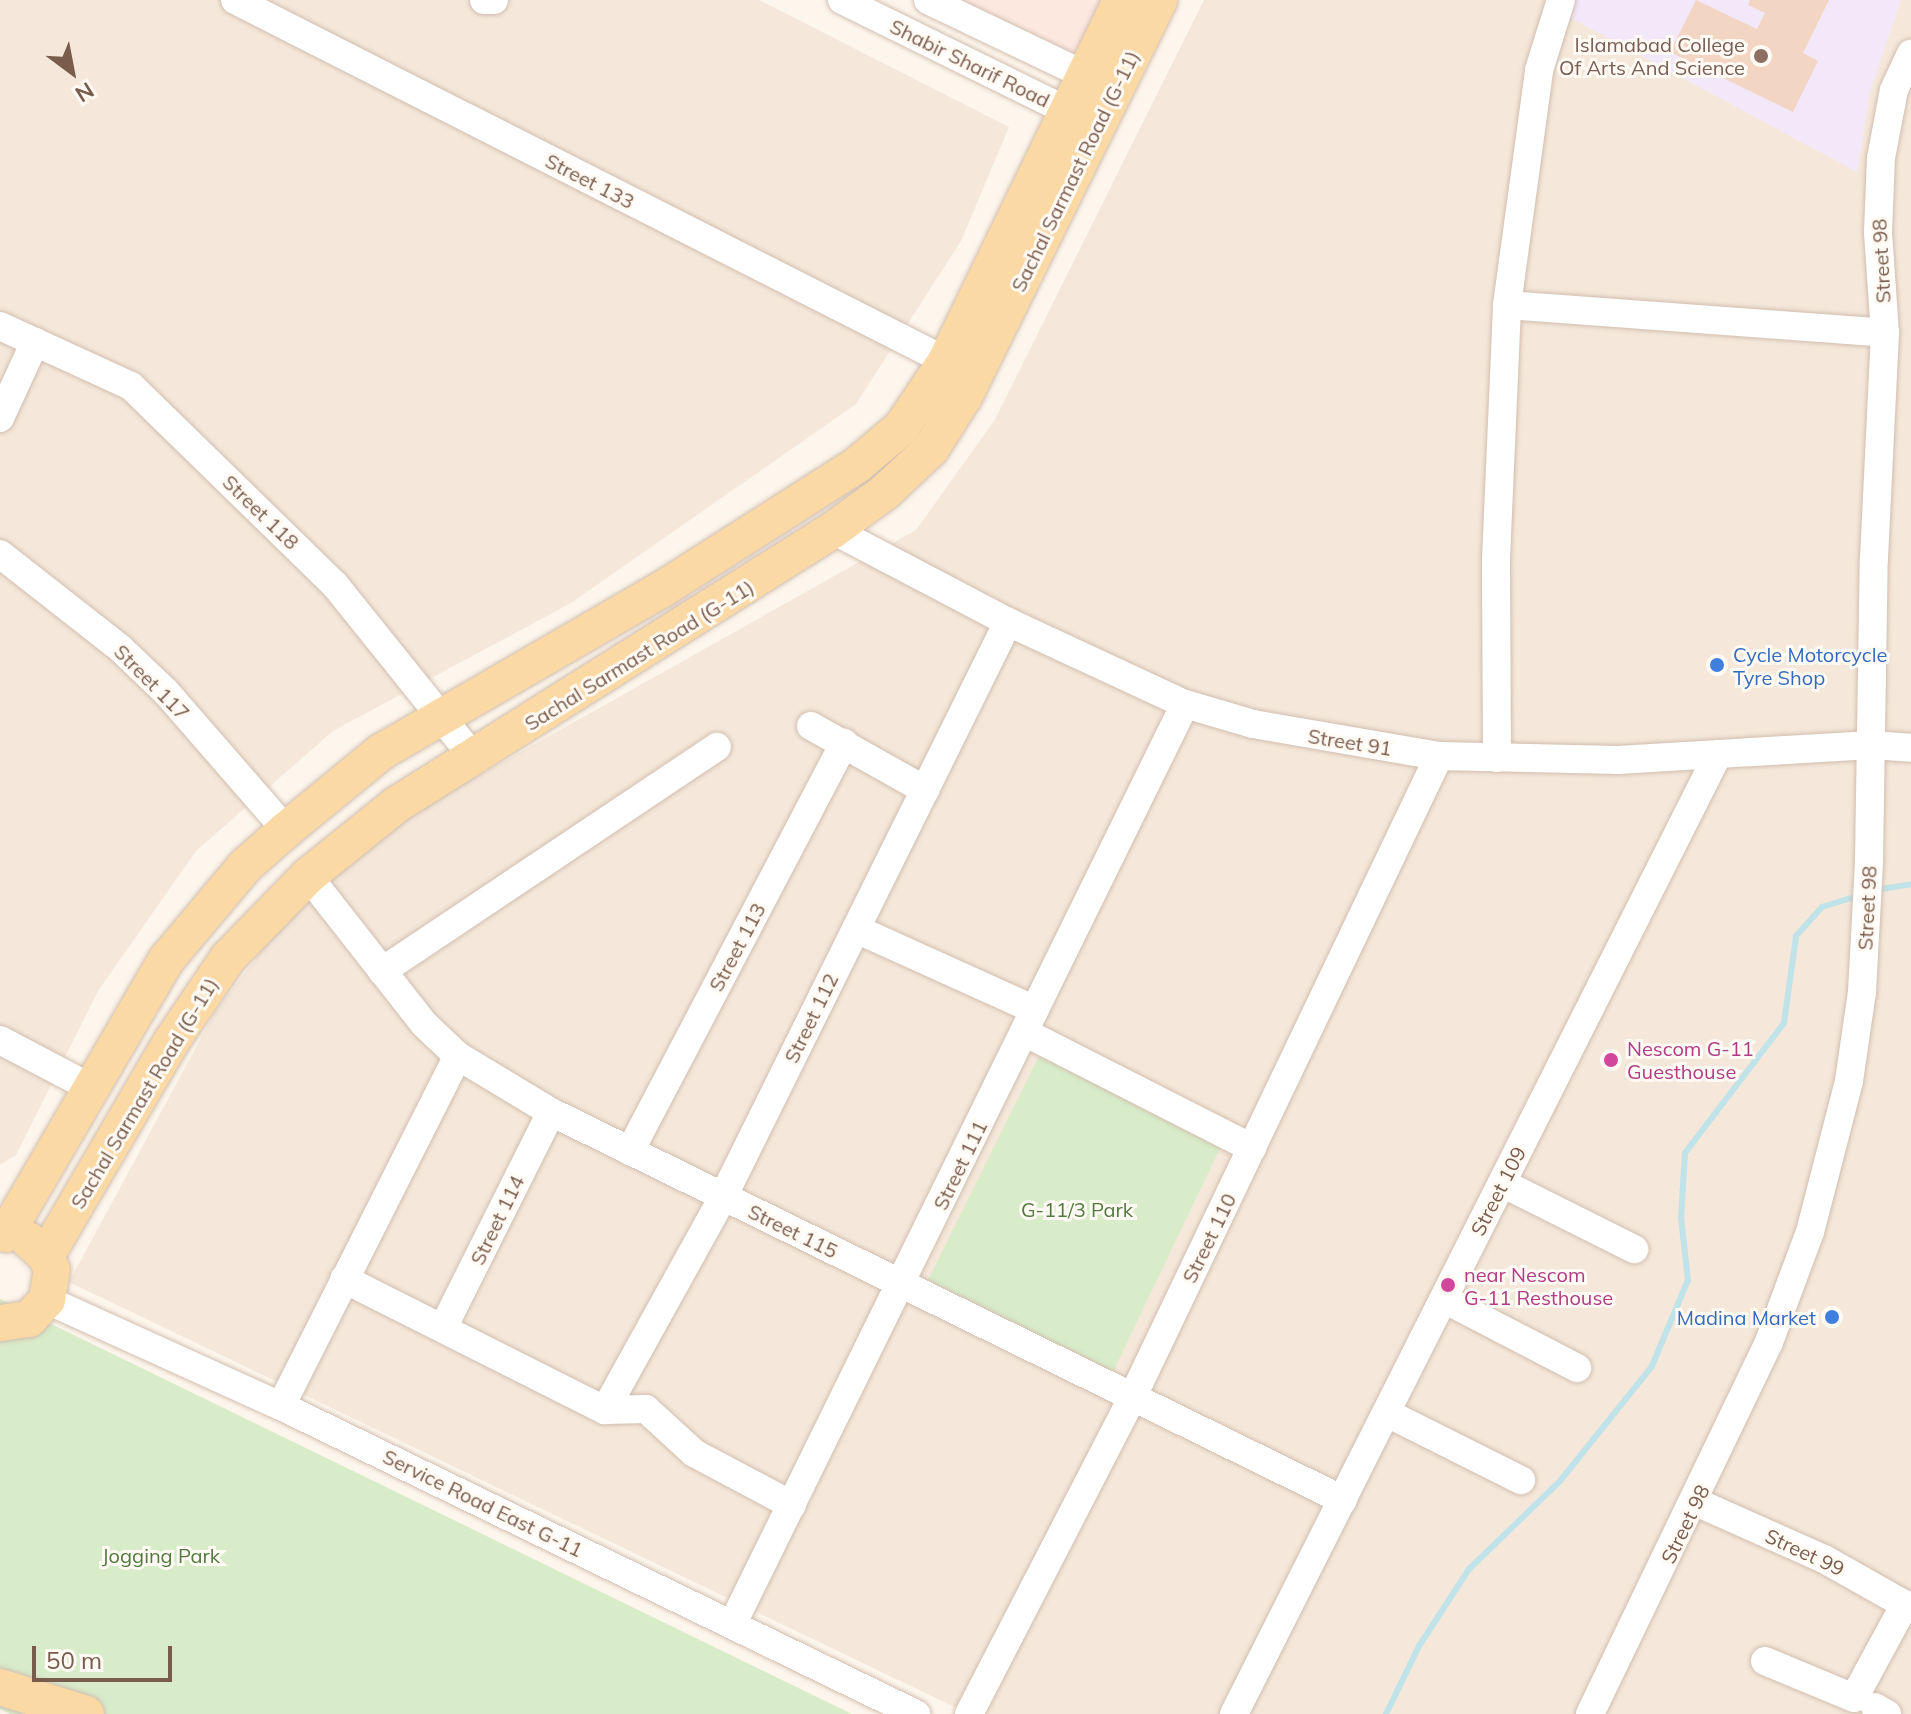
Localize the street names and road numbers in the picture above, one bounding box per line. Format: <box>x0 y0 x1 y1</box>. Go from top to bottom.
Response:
street label: Shabir Sharif Road <box>886 14 1054 112</box>
street label: Sachal Sarmast Road (G-11) <box>1006 46 1144 296</box>
street label: Street 133 <box>542 148 638 214</box>
street label: Street 98 <box>1867 218 1895 304</box>
street label: Street 118 <box>218 470 304 554</box>
street label: Sachal Sarmast Road (G-11) <box>520 575 758 735</box>
street label: Street 117 <box>109 639 195 725</box>
street label: Street 91 <box>1306 724 1394 760</box>
street label: Street 98 <box>1853 865 1881 951</box>
street label: Street 113 <box>704 899 770 995</box>
street label: Street 112 <box>779 969 843 1067</box>
street label: Sachal Sarmast Road (G-11) <box>65 973 223 1213</box>
street label: Street 111 <box>928 1116 992 1214</box>
street label: Street 109 <box>1465 1143 1531 1239</box>
street label: Street 114 <box>465 1171 529 1269</box>
street label: Street 110 <box>1177 1189 1241 1287</box>
street label: Street 115 <box>744 1199 842 1263</box>
street label: Service Road East G-11 <box>379 1444 587 1562</box>
street label: Street 98 <box>1656 1481 1714 1567</box>
street label: Street 99 <box>1762 1523 1848 1581</box>

